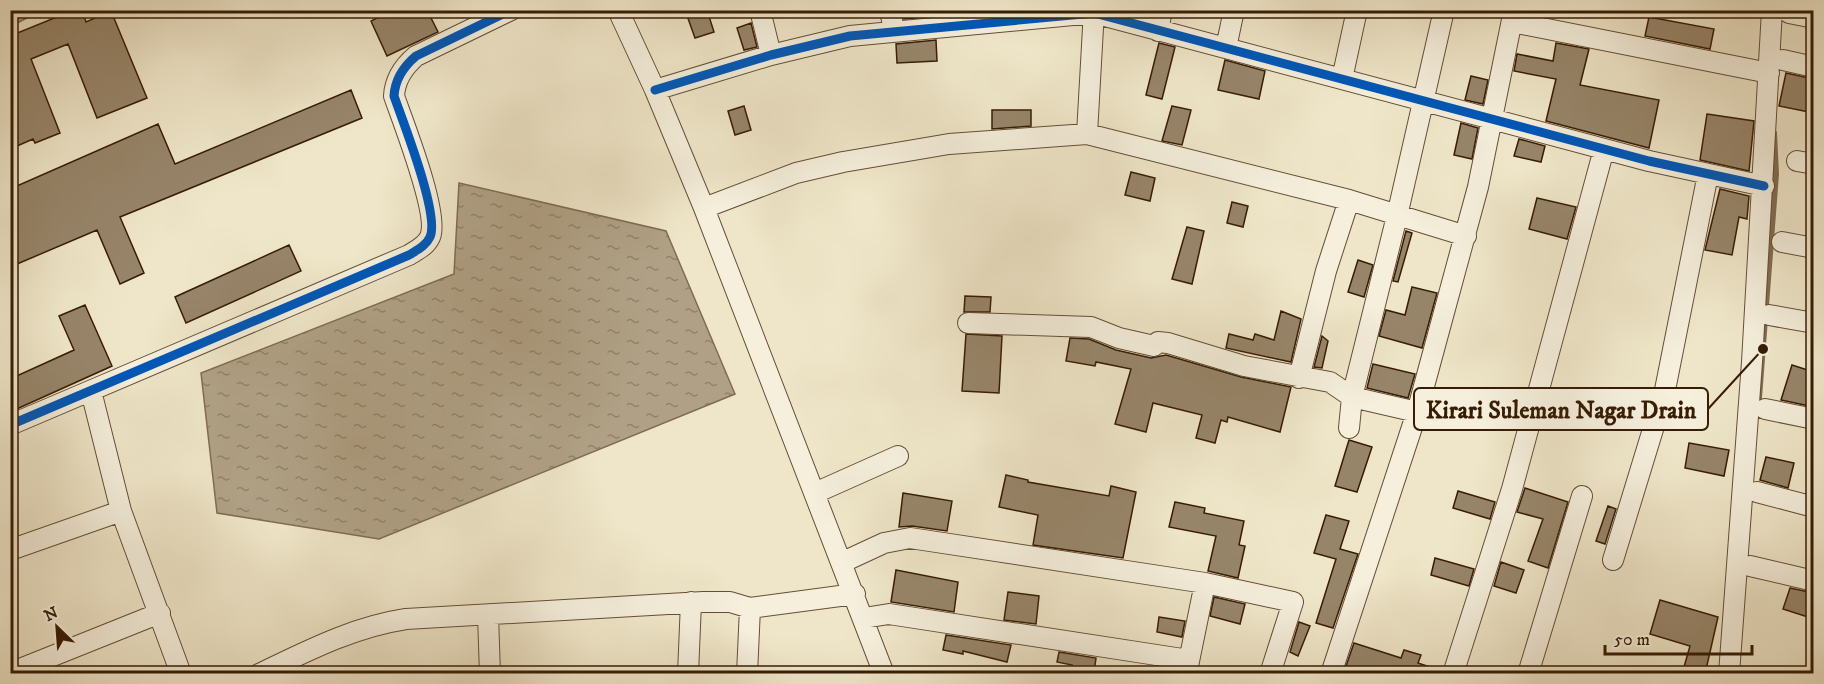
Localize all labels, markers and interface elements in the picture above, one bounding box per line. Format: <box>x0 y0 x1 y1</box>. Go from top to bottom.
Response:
callout: Kirari Suleman Nagar Drain <box>1414 388 1708 430</box>
text: Kirari Suleman Nagar Drain <box>1426 396 1697 426</box>
north arrow <box>27 597 87 657</box>
text: N <box>41 602 61 626</box>
scale bar <box>1605 618 1752 656</box>
text: 50 m <box>1614 629 1650 651</box>

